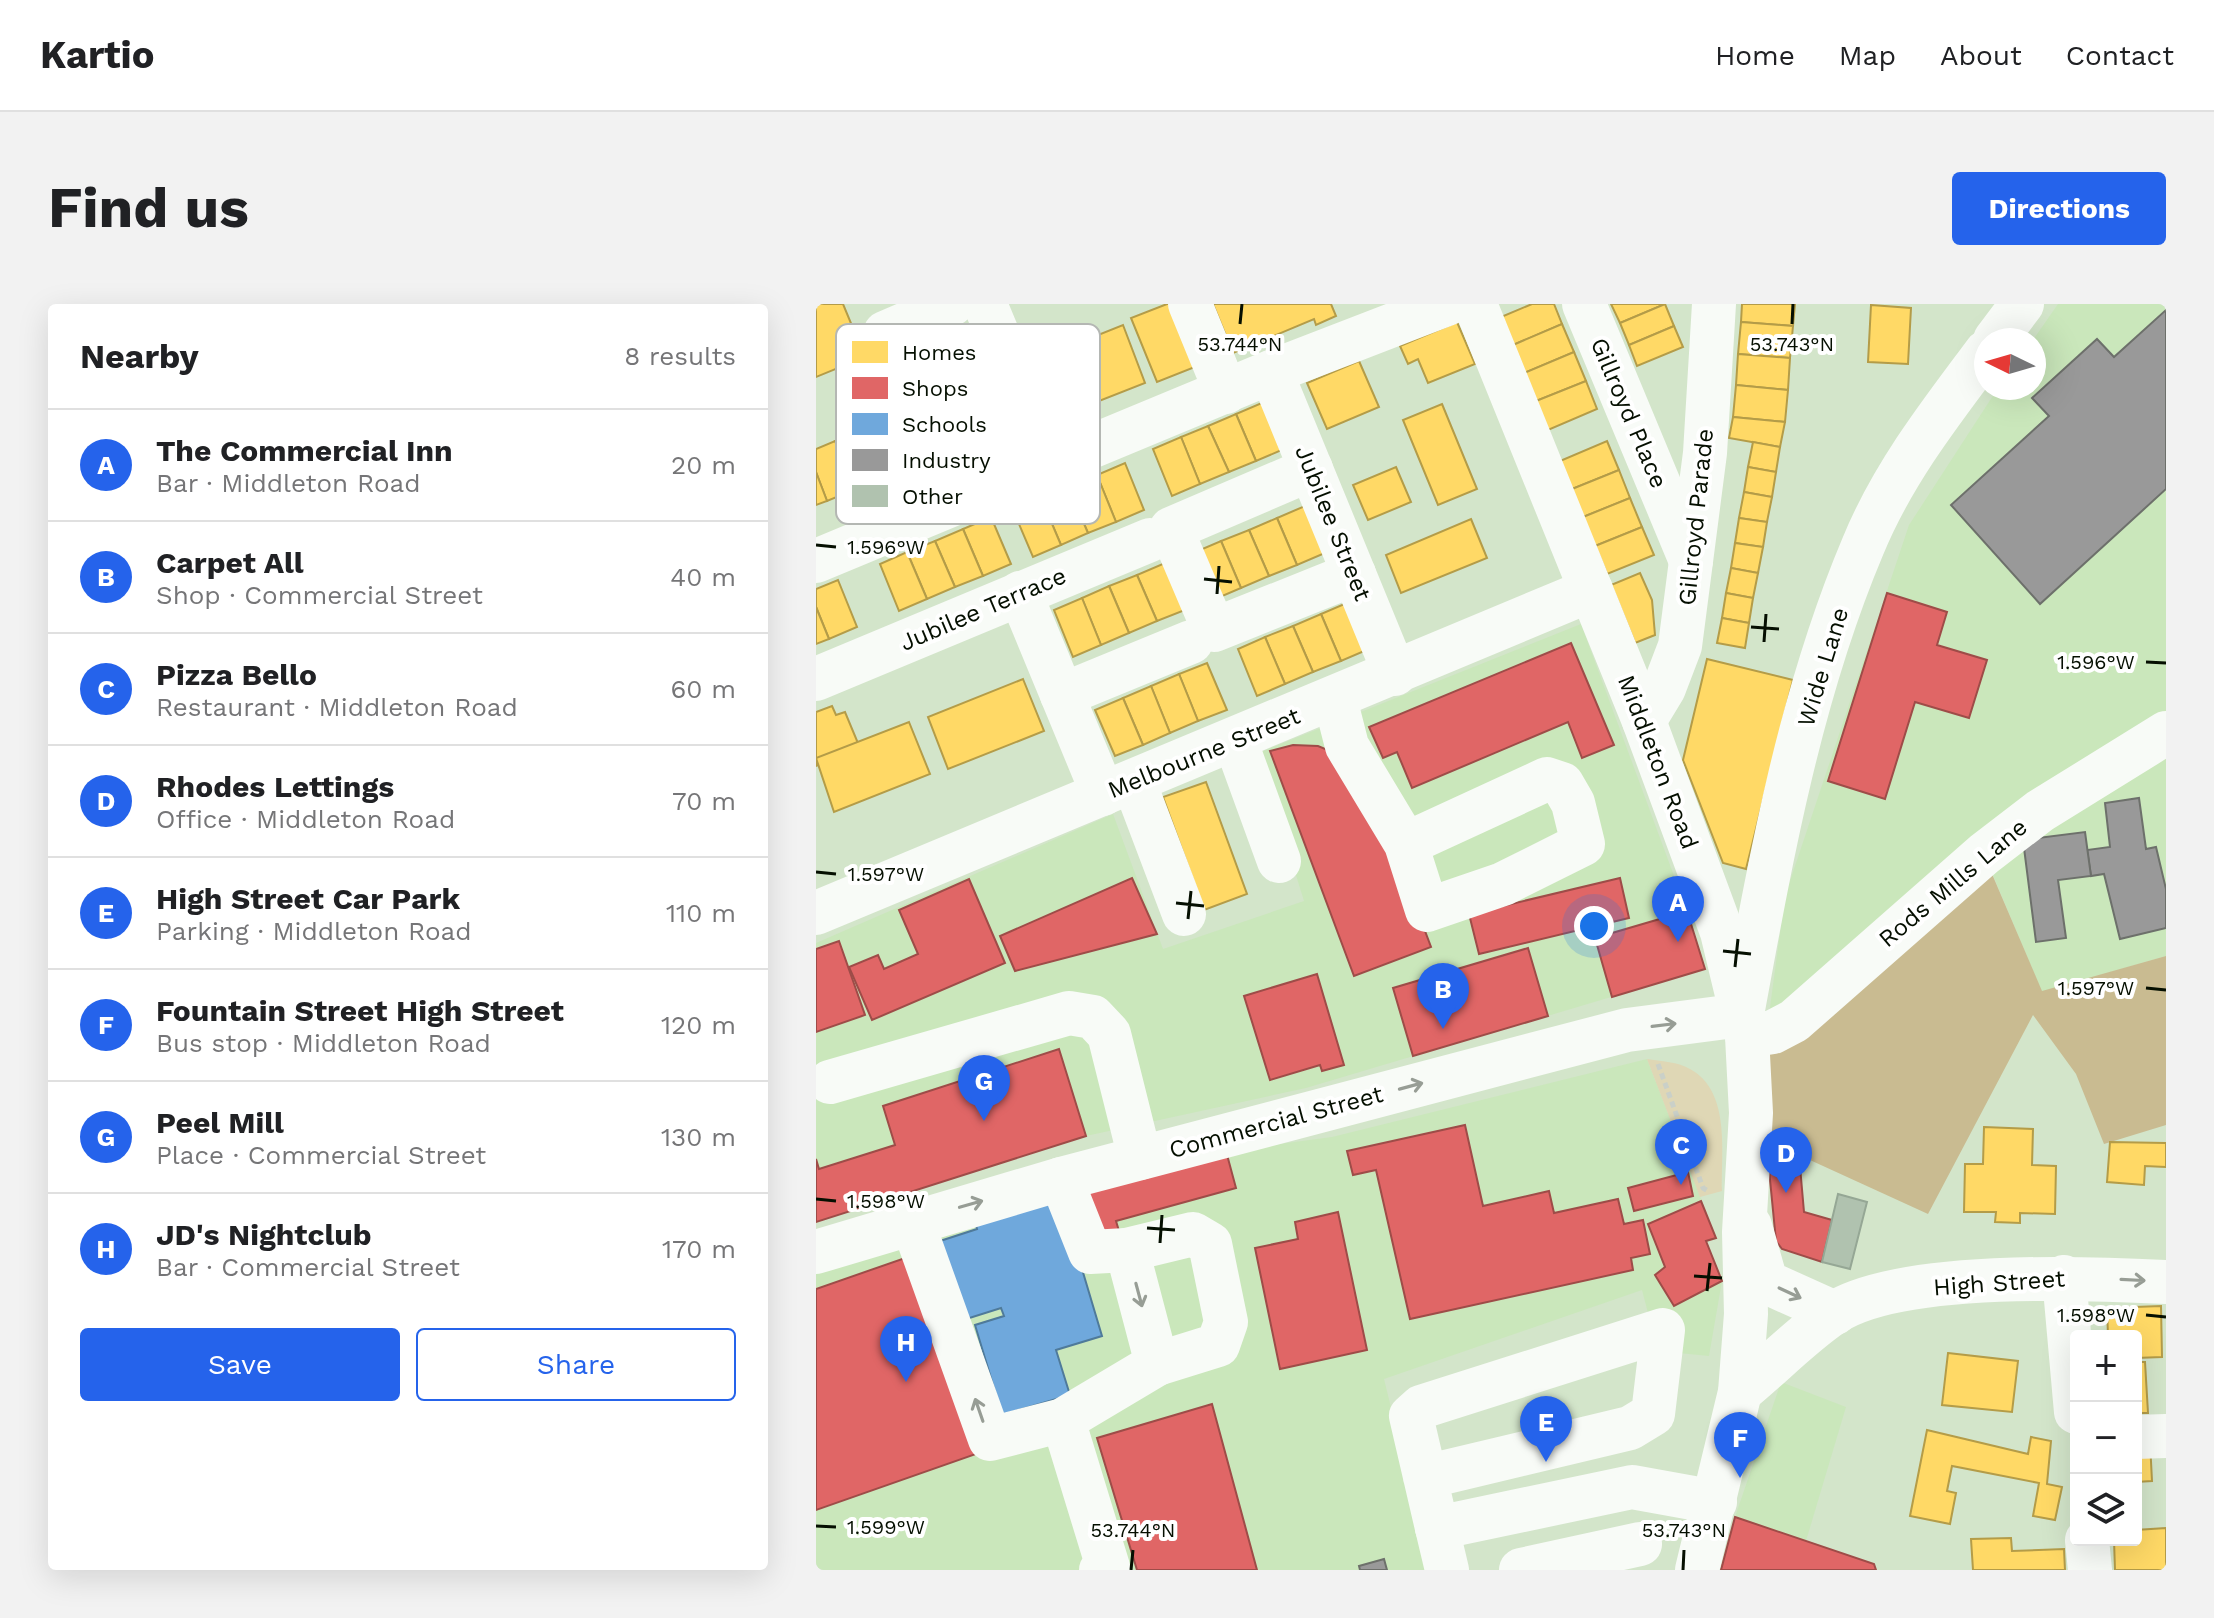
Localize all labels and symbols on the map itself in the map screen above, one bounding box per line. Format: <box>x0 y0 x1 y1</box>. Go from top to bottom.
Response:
legend <box>836 324 1100 524</box>
north arrow <box>1974 328 2046 400</box>
text: 53.744°N <box>1197 332 1283 356</box>
text: 53.743°N <box>1750 332 1834 356</box>
street label: Gillroyd Place <box>1585 334 1673 492</box>
text: Homes <box>902 340 976 365</box>
text: Shops <box>902 376 968 401</box>
text: Schools <box>902 412 987 437</box>
street label: Gillroyd Parade <box>1673 427 1719 607</box>
street label: Jubilee Street <box>1289 441 1377 605</box>
text: Industry <box>902 448 991 473</box>
text: Other <box>902 484 963 509</box>
text: 1.596°W <box>847 535 925 559</box>
street label: Jubilee Terrace <box>896 561 1070 657</box>
street label: Wide Lane <box>1792 604 1854 730</box>
text: 1.596°W <box>2057 650 2135 674</box>
street label: Middleton Road <box>1612 671 1704 853</box>
street label: Melbourne Street <box>1104 702 1304 804</box>
street label: Rods Mills Lane <box>1873 813 2033 953</box>
text: 1.597°W <box>848 862 924 886</box>
pin: A <box>1652 876 1704 942</box>
your location <box>1574 906 1614 946</box>
pin: B <box>1417 963 1469 1029</box>
text: 1.597°W <box>2058 976 2134 1000</box>
one-way arrow <box>1650 1017 1676 1032</box>
pin: G <box>958 1055 1010 1121</box>
one-way arrow <box>1398 1078 1424 1093</box>
street label: Commercial Street <box>1166 1080 1386 1164</box>
pin: C <box>1655 1119 1707 1185</box>
pin: D <box>1760 1127 1812 1193</box>
text: 1.598°W <box>847 1189 925 1213</box>
one-way arrow <box>957 1196 983 1211</box>
street label: High Street <box>1932 1264 2066 1302</box>
one-way arrow <box>2119 1273 2146 1288</box>
one-way arrow <box>1132 1282 1147 1308</box>
one-way arrow <box>1777 1286 1801 1301</box>
text: 1.598°W <box>2057 1303 2135 1327</box>
pin: H <box>880 1316 932 1382</box>
pin: E <box>1520 1396 1572 1462</box>
one-way arrow <box>971 1398 985 1423</box>
pin: F <box>1714 1412 1766 1478</box>
text: 1.599°W <box>847 1515 925 1539</box>
text: 53.744°N <box>1090 1518 1176 1542</box>
text: 53.743°N <box>1642 1518 1726 1542</box>

